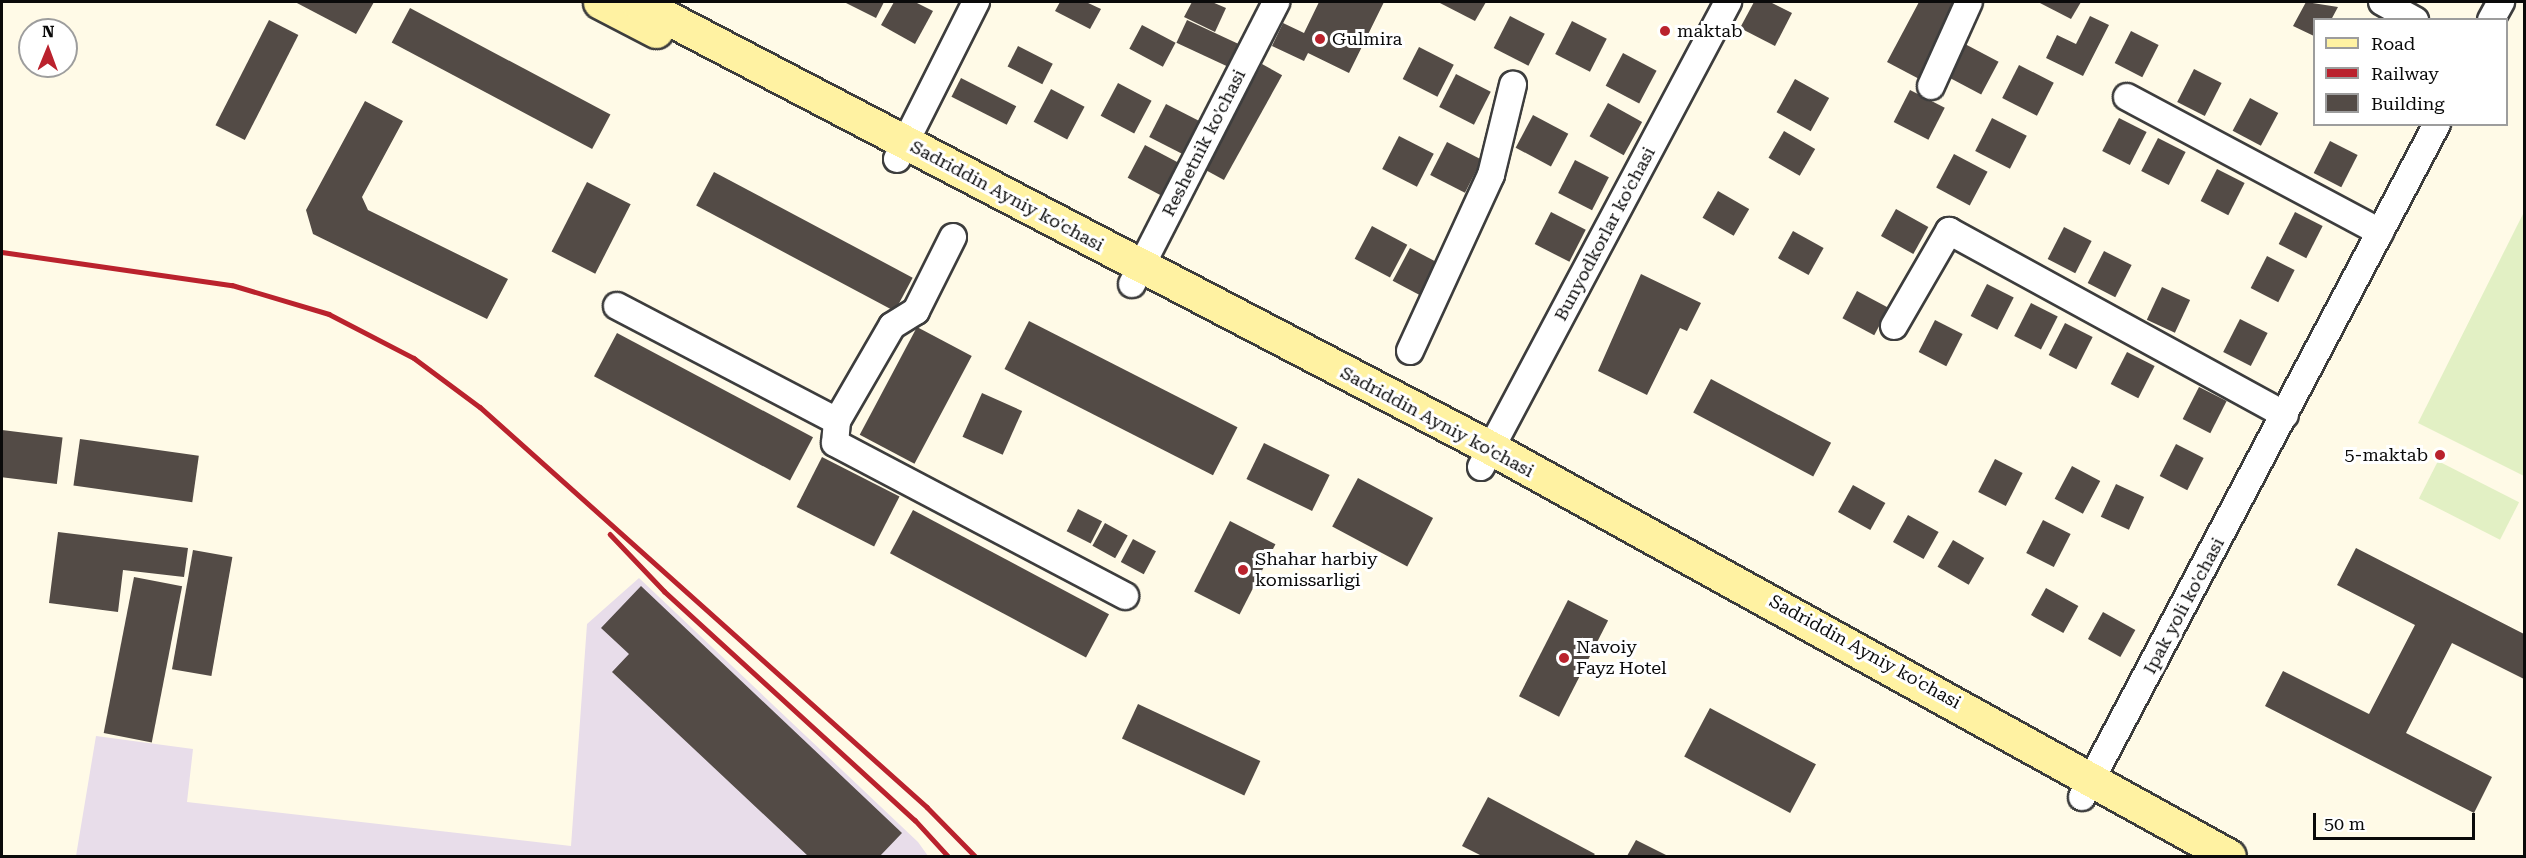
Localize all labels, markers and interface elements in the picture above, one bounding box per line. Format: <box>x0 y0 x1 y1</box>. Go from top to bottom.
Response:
north arrow <box>18 18 78 78</box>
legend <box>2313 18 2508 126</box>
place label: maktab <box>1677 20 1743 42</box>
text: N <box>42 22 55 41</box>
marker: maktab <box>1658 24 1672 38</box>
place label: Gulmira <box>1332 28 1402 50</box>
marker: Gulmira <box>1313 32 1327 46</box>
text: Road <box>2371 33 2415 54</box>
text: Railway <box>2371 63 2439 84</box>
street label: Reshetnik ko'chasi <box>1158 66 1250 220</box>
text: Building <box>2371 93 2445 114</box>
street label: Sadriddin Ayniy ko'chasi <box>907 136 1107 256</box>
street label: Bunyodkorlar ko'chasi <box>1550 143 1660 325</box>
street label: Sadriddin Ayniy ko'chasi <box>1337 362 1537 482</box>
place label: 5-maktab <box>2344 444 2428 466</box>
marker: 5-maktab <box>2433 448 2447 462</box>
street label: Ipak yoli ko'chasi <box>2139 534 2229 678</box>
place label: Shahar harbiy komissarligi <box>1255 549 1378 592</box>
marker: Shahar harbiy komissarligi <box>1236 563 1250 577</box>
street label: Sadriddin Ayniy ko'chasi <box>1765 590 1965 714</box>
place label: Navoiy Fayz Hotel <box>1576 637 1667 680</box>
marker: Navoiy Fayz Hotel <box>1557 651 1571 665</box>
scale bar <box>2316 801 2478 839</box>
text: 50 m <box>2324 813 2365 834</box>

